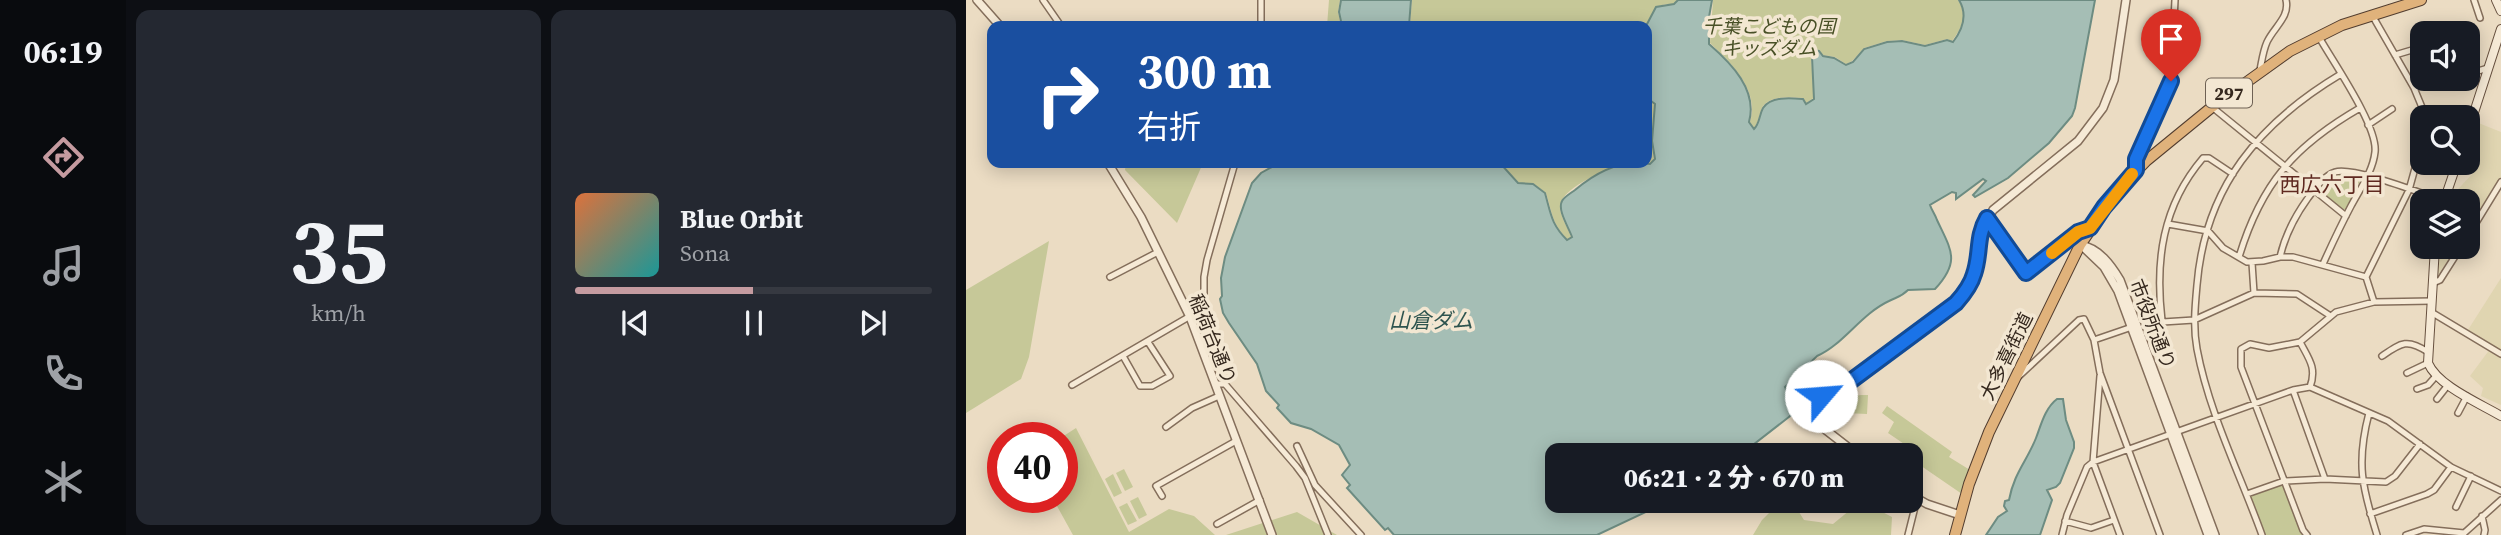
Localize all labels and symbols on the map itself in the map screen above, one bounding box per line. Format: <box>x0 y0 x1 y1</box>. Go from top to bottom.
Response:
pin <box>2141 9 2201 81</box>
park label: 千葉こどもの国 キッズダム <box>1702 13 1838 61</box>
road number: 297 <box>2206 78 2252 108</box>
district label: 西広六丁目 <box>2280 170 2385 199</box>
street label: 市役所通り <box>2124 275 2182 373</box>
street label: 稲荷台通り <box>1183 290 1243 388</box>
water label: 山倉ダム <box>1389 306 1473 335</box>
street label: 大多喜街道 <box>1973 308 2039 404</box>
position arrow <box>1784 359 1858 433</box>
speed limit sign: 40 <box>987 422 1078 513</box>

